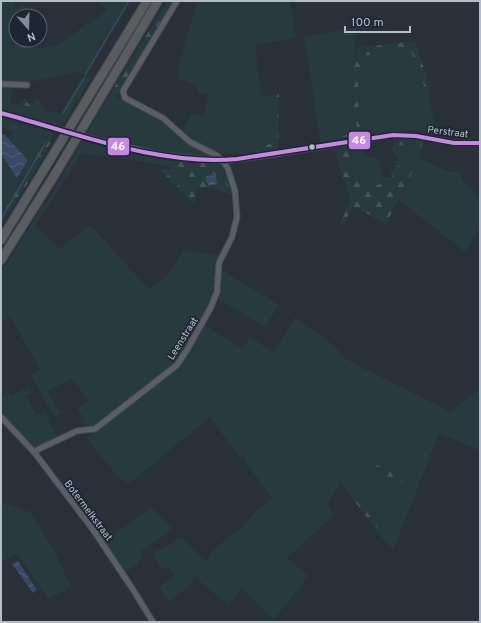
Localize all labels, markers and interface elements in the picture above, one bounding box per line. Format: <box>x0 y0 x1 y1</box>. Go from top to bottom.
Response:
north arrow <box>8 8 48 48</box>
scale bar <box>345 8 410 34</box>
text: 100 m <box>351 15 384 31</box>
text: N <box>25 29 37 44</box>
street label: Perstraat <box>426 124 469 141</box>
line badge: 46 <box>348 131 371 150</box>
text: 46 <box>352 134 366 148</box>
line badge: 46 <box>107 137 130 156</box>
text: 46 <box>111 140 125 154</box>
unlabelled marker <box>307 142 317 152</box>
street label: Leenstraat <box>165 315 202 363</box>
street label: Botermelkstraat <box>61 478 115 544</box>

